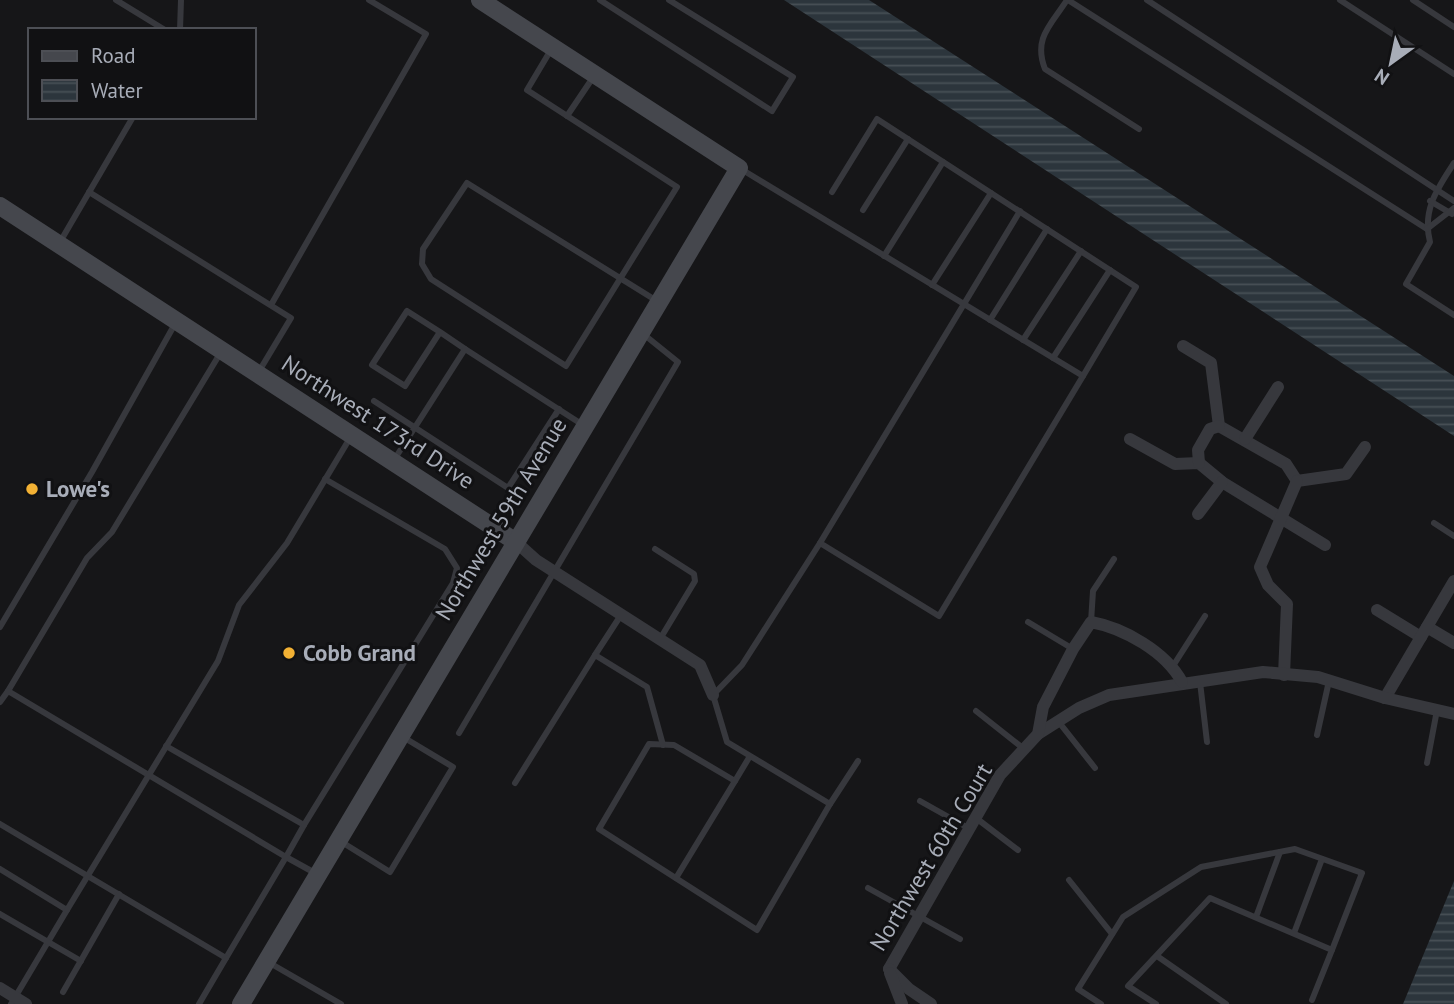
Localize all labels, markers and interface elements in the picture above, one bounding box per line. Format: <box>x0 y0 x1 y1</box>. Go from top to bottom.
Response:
legend <box>28 28 256 119</box>
north arrow <box>1356 28 1426 98</box>
text: Road <box>91 42 135 69</box>
text: N <box>1370 64 1394 91</box>
text: Water <box>91 77 143 104</box>
street label: Northwest 173rd Drive <box>276 348 480 495</box>
street label: Northwest 59th Avenue <box>429 412 573 625</box>
place label: Lowe's <box>46 474 110 503</box>
marker: Lowe's <box>24 481 40 497</box>
place label: Cobb Grand <box>303 638 416 667</box>
marker: Cobb Grand <box>281 645 297 661</box>
street label: Northwest 60th Court <box>863 758 998 956</box>

